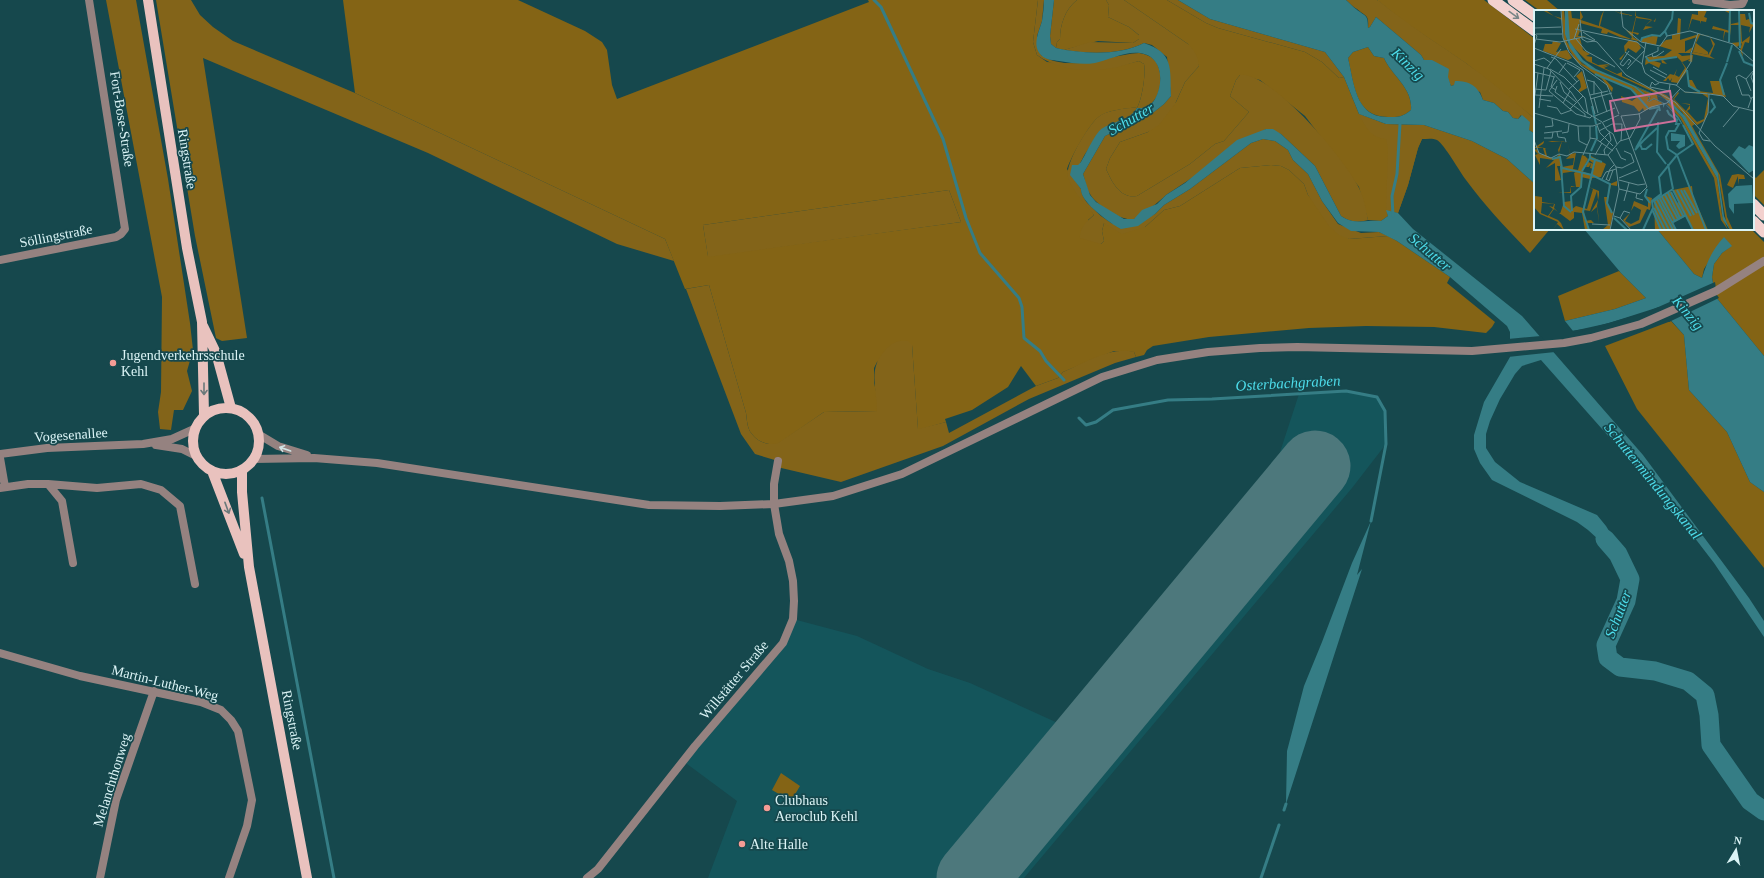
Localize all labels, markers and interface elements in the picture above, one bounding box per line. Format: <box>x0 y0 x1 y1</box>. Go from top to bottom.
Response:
inset map <box>1534 10 1754 230</box>
one-way arrow <box>1509 11 1520 19</box>
water label: Kinzig <box>1388 44 1428 84</box>
street label: Fort-Bose-Straße <box>107 70 137 168</box>
water label: Schutter <box>1105 99 1157 138</box>
street label: Ringstraße <box>175 128 199 190</box>
street label: Söllingstraße <box>18 222 94 250</box>
water label: Schutter <box>1406 230 1454 274</box>
water label: Kinzig <box>1669 292 1707 334</box>
place label: Jugendverkehrsschule Kehl <box>121 348 245 379</box>
marker: Jugendverkehrsschule Kehl <box>108 358 118 368</box>
water label: Osterbachgraben <box>1235 372 1341 394</box>
one-way arrow <box>200 382 208 395</box>
water label: Schuttermündungskanal <box>1601 420 1705 542</box>
street label: Vogesenallee <box>34 425 108 445</box>
one-way arrow <box>279 444 291 452</box>
one-way arrow <box>223 501 231 513</box>
water label: Schutter <box>1602 588 1634 640</box>
street label: Willstätter Straße <box>697 638 771 722</box>
street label: Martin-Luther-Weg <box>110 662 220 704</box>
street label: Ringstraße <box>279 689 305 751</box>
street label: Melanchthonweg <box>91 731 133 829</box>
place label: Clubhaus Aeroclub Kehl <box>775 793 858 824</box>
marker: Clubhaus Aeroclub Kehl <box>762 803 772 813</box>
north arrow <box>1716 830 1756 870</box>
text: N <box>1733 834 1743 847</box>
place label: Alte Halle <box>750 837 808 852</box>
marker: Alte Halle <box>737 839 747 849</box>

